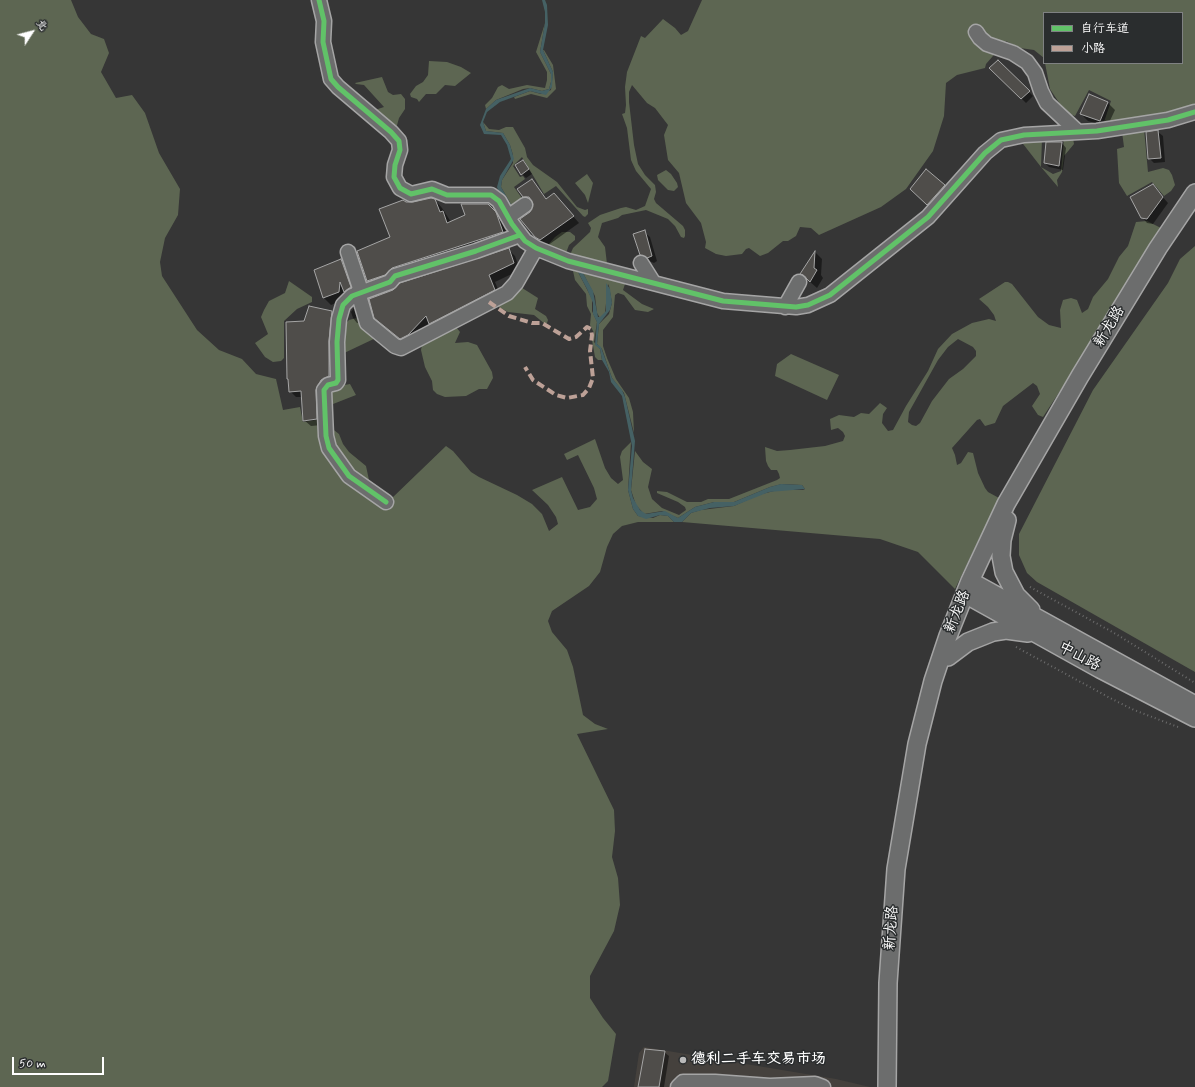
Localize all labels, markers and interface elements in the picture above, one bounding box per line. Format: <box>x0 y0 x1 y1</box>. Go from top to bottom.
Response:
north arrow <box>12 12 52 52</box>
legend <box>1043 12 1183 64</box>
text: 北 <box>33 16 51 34</box>
text: 自行车道 <box>1081 21 1129 37</box>
text: 小路 <box>1081 41 1105 57</box>
street label: 新龙路 <box>1091 303 1129 351</box>
street label: 新龙路 <box>941 588 975 636</box>
street label: 中山路 <box>1055 638 1103 676</box>
street label: 新龙路 <box>881 905 903 951</box>
scale bar <box>14 1049 106 1075</box>
place label: 德利二手车交易市场 <box>691 1051 826 1069</box>
marker: 德利二手车交易市场 <box>678 1055 688 1065</box>
text: 50 m <box>19 1056 46 1072</box>

